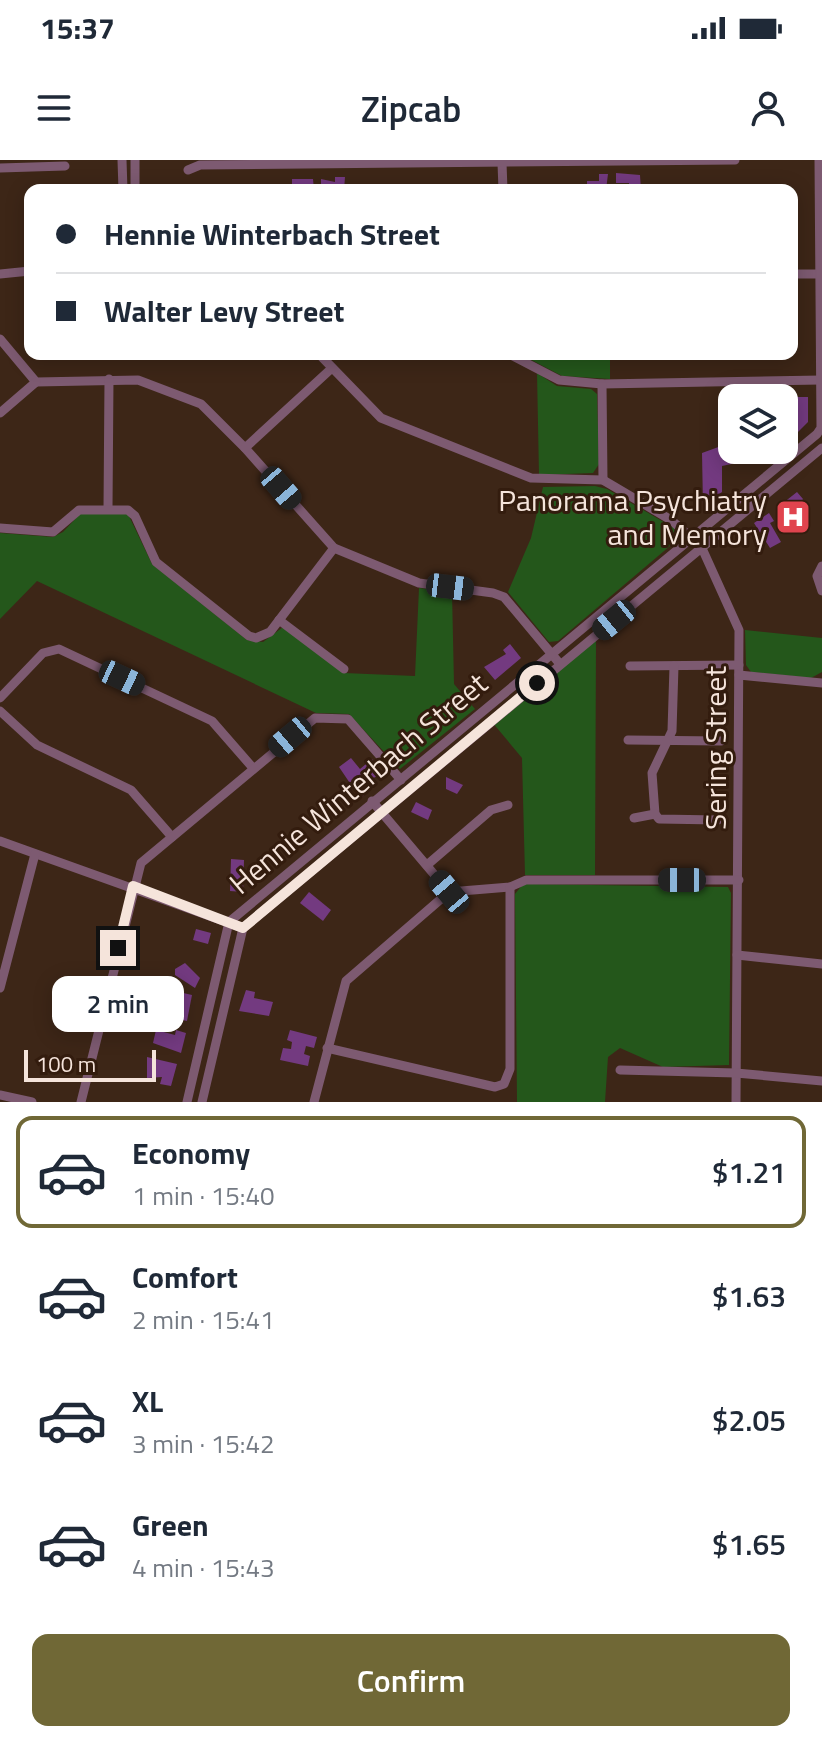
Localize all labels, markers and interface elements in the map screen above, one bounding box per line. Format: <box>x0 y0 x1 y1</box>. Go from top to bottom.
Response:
text: 15:37 <box>40 5 115 51</box>
text: Zipcab <box>361 81 461 136</box>
icon: menu <box>32 86 76 130</box>
icon: person <box>746 86 790 130</box>
text: Hennie Winterbach Street <box>104 211 440 257</box>
text: Walter Levy Street <box>104 288 344 334</box>
map controls <box>718 384 798 464</box>
button: layers <box>718 384 798 464</box>
car <box>256 462 306 514</box>
place label: Panorama Psychiatry and Memory <box>498 477 767 557</box>
hospital icon: Panorama Psychiatry and Memory <box>774 498 812 536</box>
car <box>425 572 475 602</box>
car <box>588 596 640 644</box>
car <box>95 657 149 699</box>
street label: Hennie Winterbach Street <box>219 661 498 905</box>
route start <box>519 665 555 701</box>
street label: Sering Street <box>692 666 738 830</box>
car <box>264 712 316 762</box>
car <box>424 866 474 918</box>
car <box>658 868 706 892</box>
route end <box>100 930 136 966</box>
callout: 2 min <box>52 976 184 1032</box>
text: 2 min <box>87 984 149 1023</box>
scale bar <box>24 1046 156 1082</box>
text: 100 m <box>36 1047 96 1081</box>
text: Economy <box>132 1130 250 1176</box>
icon: car <box>36 1136 108 1208</box>
text: $1.21 <box>712 1149 786 1195</box>
text: 1 min · 15:40 <box>132 1176 275 1215</box>
text: Comfort <box>132 1254 238 1300</box>
icon: car <box>36 1260 108 1332</box>
text: $1.63 <box>712 1273 786 1319</box>
text: 2 min · 15:41 <box>132 1300 275 1339</box>
text: XL <box>132 1378 163 1424</box>
icon: car <box>36 1384 108 1456</box>
text: $2.05 <box>712 1397 786 1443</box>
text: 3 min · 15:42 <box>132 1424 275 1463</box>
text: Green <box>132 1502 209 1548</box>
icon: car <box>36 1508 108 1580</box>
text: $1.65 <box>712 1521 786 1567</box>
text: 4 min · 15:43 <box>132 1548 275 1587</box>
button: Confirm <box>32 1634 790 1726</box>

